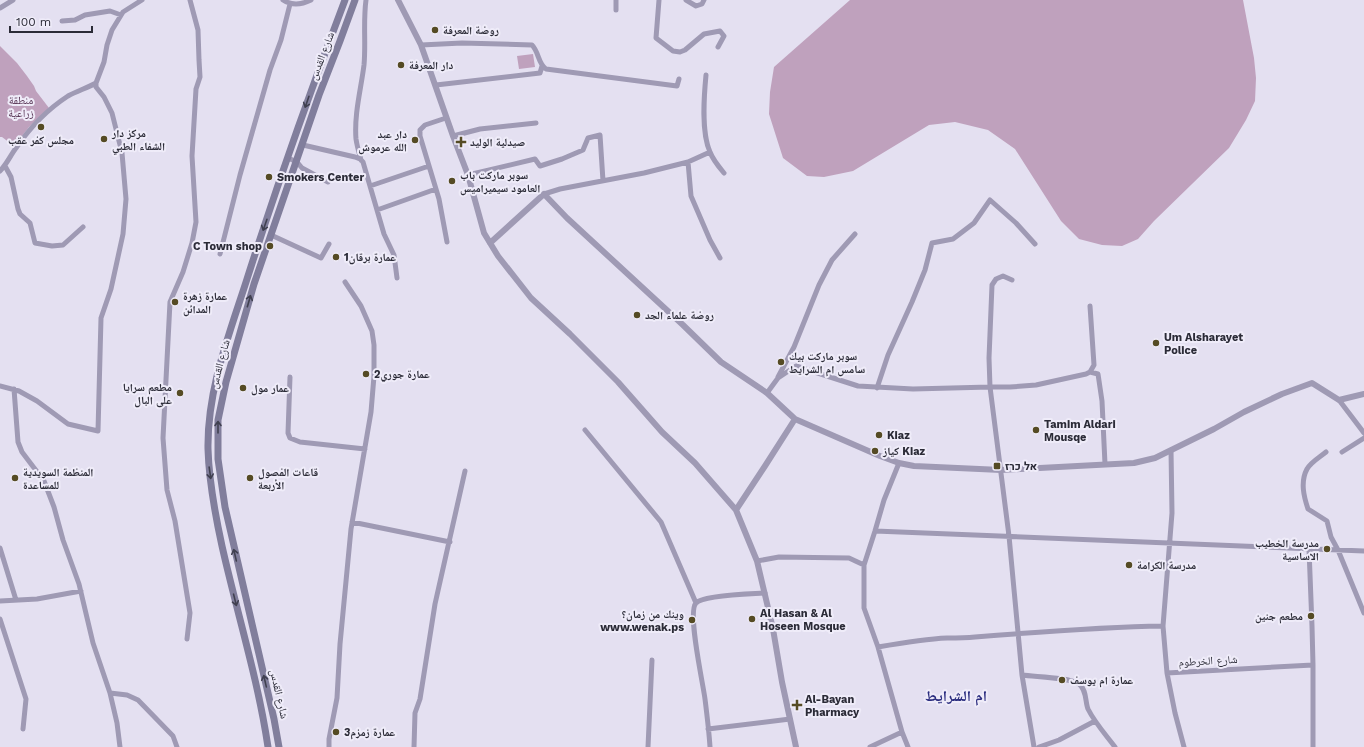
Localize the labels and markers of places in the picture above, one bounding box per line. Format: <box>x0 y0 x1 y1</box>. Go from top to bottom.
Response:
place label: روضة المعرفة <box>443 24 499 37</box>
marker: روضة المعرفة <box>430 25 440 35</box>
place label: دار المعرفة <box>409 59 454 72</box>
marker: دار المعرفة <box>396 60 406 70</box>
marker: مجلس كفر عقب <box>36 122 46 132</box>
place label: مركز دار الشفاء الطبي <box>111 127 165 154</box>
place label: دار عبد الله عرموش <box>358 128 407 155</box>
place label: مجلس كفر عقب <box>8 134 74 148</box>
marker: مركز دار الشفاء الطبي <box>99 134 109 144</box>
marker: دار عبد الله عرموش <box>410 135 420 145</box>
marker: صيدلية الوليد <box>455 136 467 148</box>
place label: صيدلية الوليد <box>470 136 525 149</box>
place label: سوبر ماركت باب العامود سيميراميس <box>460 169 540 196</box>
place label: Smokers Center <box>277 171 364 184</box>
marker: Smokers Center <box>264 172 274 182</box>
marker: سوبر ماركت باب العامود سيميراميس <box>447 176 457 186</box>
place label: C Town shop <box>193 240 262 253</box>
marker: C Town shop <box>265 241 275 251</box>
place label: 1عمارة برقان <box>344 251 396 265</box>
marker: 1عمارة برقان <box>331 252 341 262</box>
place label: عمارة زهرة المدائن <box>183 290 228 317</box>
marker: عمارة زهرة المدائن <box>170 297 180 307</box>
place label: روضة علماء الجد <box>645 309 714 322</box>
marker: روضة علماء الجد <box>632 310 642 320</box>
place label: Um Alsharayet Police <box>1164 331 1243 357</box>
marker: Um Alsharayet Police <box>1151 338 1161 348</box>
place label: سوبر ماركت بيك سامس ام الشرايط <box>789 350 865 377</box>
marker: سوبر ماركت بيك سامس ام الشرايط <box>776 357 786 367</box>
place label: عمارة جوري2 <box>374 368 430 382</box>
marker: عمارة جوري2 <box>361 369 371 379</box>
place label: مطعم سرايا على البال <box>123 381 172 408</box>
place label: عمار مول <box>251 382 289 396</box>
marker: عمار مول <box>238 383 248 393</box>
marker: مطعم سرايا على البال <box>175 388 185 398</box>
place label: Tamim Aldari Mousqe <box>1044 418 1116 444</box>
marker: Tamim Aldari Mousqe <box>1031 425 1041 435</box>
place label: Kiaz <box>887 429 910 442</box>
marker: Kiaz <box>874 430 884 440</box>
place label: كياز Kiaz <box>882 445 925 458</box>
marker: كياز Kiaz <box>870 446 880 456</box>
place label: אל כרז <box>1005 460 1037 473</box>
marker: אל כרז <box>992 461 1002 471</box>
place label: المنظمة السويدية للمساعدة <box>23 466 93 492</box>
place label: قاعات الفصول الأربعة <box>258 466 318 492</box>
marker: المنظمة السويدية للمساعدة <box>10 473 20 483</box>
marker: قاعات الفصول الأربعة <box>245 473 255 483</box>
place label: مدرسة الخطيب الاساسية <box>1255 537 1319 563</box>
marker: مدرسة الخطيب الاساسية <box>1322 544 1332 554</box>
place label: مدرسة الكرامة <box>1137 559 1196 572</box>
marker: مدرسة الكرامة <box>1124 560 1134 570</box>
place label: Al Hasan & Al Hoseen Mosque <box>760 607 846 633</box>
place label: وينك من زمان؟ www.wenak.ps <box>600 608 684 634</box>
place label: مطعم جنين <box>1255 610 1303 624</box>
marker: مطعم جنين <box>1306 611 1316 621</box>
marker: Al Hasan & Al Hoseen Mosque <box>747 614 757 624</box>
marker: وينك من زمان؟ www.wenak.ps <box>687 615 697 625</box>
place label: عمارة ام يوسف <box>1070 674 1133 688</box>
marker: عمارة ام يوسف <box>1057 675 1067 685</box>
place label: Al-Bayan Pharmacy <box>805 693 860 719</box>
marker: Al-Bayan Pharmacy <box>792 700 802 710</box>
place label: عمارة زمزم3 <box>344 726 395 740</box>
marker: عمارة زمزم3 <box>331 727 341 737</box>

